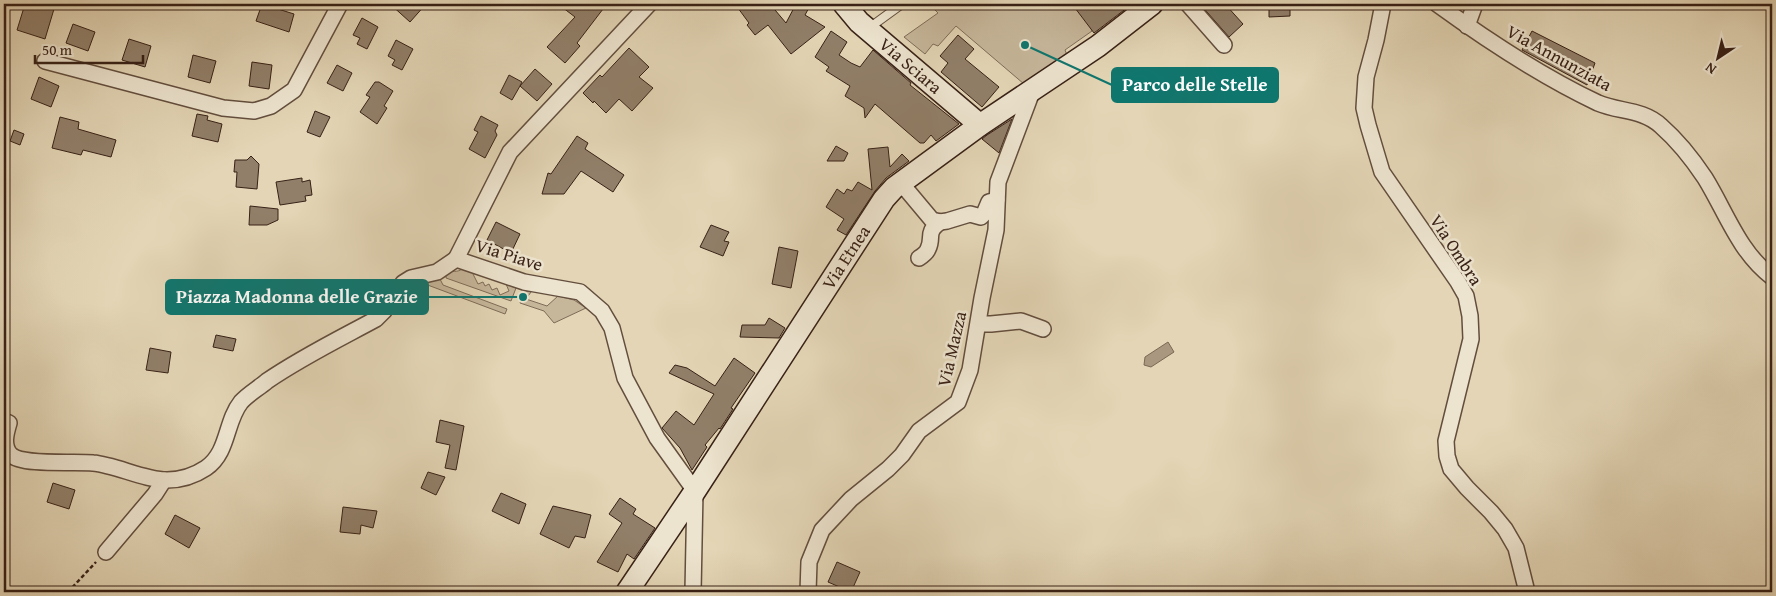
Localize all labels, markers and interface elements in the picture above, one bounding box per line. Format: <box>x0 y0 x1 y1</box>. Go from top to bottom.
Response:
street label: Via Annunziata <box>1502 17 1617 98</box>
street label: Via Sciara <box>873 31 949 100</box>
scale bar <box>35 32 142 64</box>
north arrow <box>1694 32 1744 82</box>
text: 50 m <box>42 39 73 60</box>
text: N <box>1700 57 1720 80</box>
callout: Parco delle Stelle <box>1112 68 1278 102</box>
text: Parco delle Stelle <box>1122 70 1268 98</box>
street label: Via Ombra <box>1423 209 1490 291</box>
street label: Via Etnea <box>815 219 877 295</box>
street label: Via Piave <box>472 231 546 278</box>
callout: Piazza Madonna delle Grazie <box>166 280 428 314</box>
text: Piazza Madonna delle Grazie <box>176 282 418 310</box>
street label: Via Mazza <box>930 308 973 389</box>

